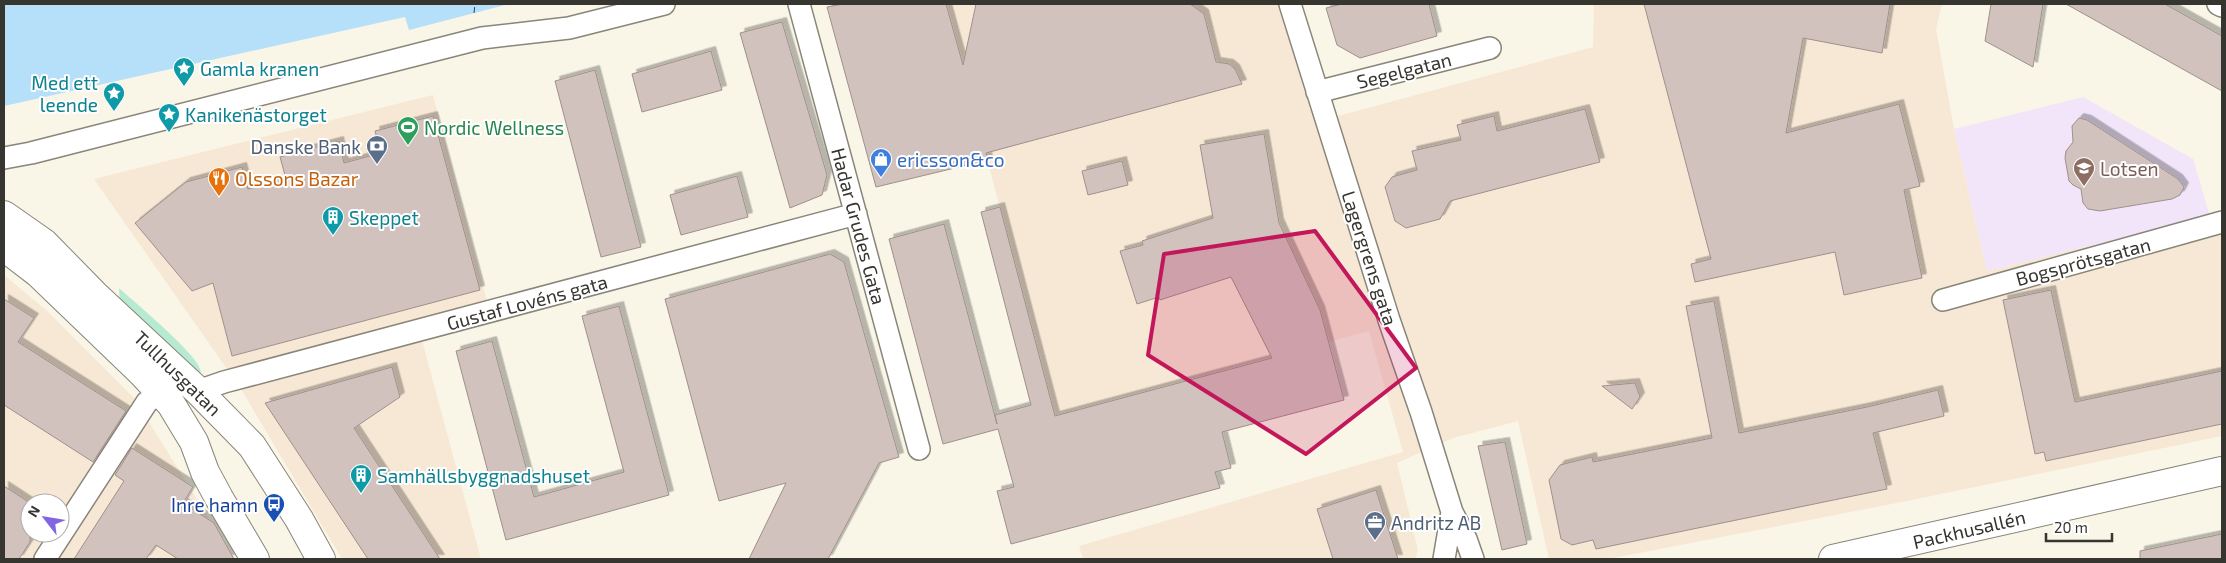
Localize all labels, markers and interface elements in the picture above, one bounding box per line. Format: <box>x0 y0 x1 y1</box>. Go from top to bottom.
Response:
street label: Segelgatan <box>1354 47 1454 93</box>
place icon: Gamla kranen <box>172 56 196 87</box>
place label: Gamla kranen <box>200 57 319 80</box>
place label: Med ett leende <box>31 71 98 116</box>
place icon: Med ett leende <box>102 81 126 112</box>
place icon: Kanikenästorget <box>157 102 181 133</box>
place label: Kanikenästorget <box>185 103 327 126</box>
sports icon: Nordic Wellness <box>396 115 420 146</box>
place label: Nordic Wellness <box>424 116 564 139</box>
bank icon: Danske Bank <box>365 134 389 165</box>
place label: Danske Bank <box>251 135 361 158</box>
street label: Hadar Grudes Gata <box>827 145 891 307</box>
shop icon: ericsson&co <box>869 147 893 178</box>
place label: ericsson&co <box>897 148 1005 171</box>
school or university icon: Lotsen <box>2072 156 2096 187</box>
place label: Lotsen <box>2100 157 2159 180</box>
restaurant icon: Olssons Bazar <box>207 166 231 197</box>
place label: Olssons Bazar <box>235 167 359 190</box>
street label: Lagergrens gata <box>1337 188 1403 328</box>
building icon: Skeppet <box>321 205 345 236</box>
place label: Skeppet <box>349 206 419 229</box>
street label: Bogsprötsgatan <box>2013 232 2153 290</box>
street label: Gustaf Lovéns gata <box>444 270 610 334</box>
street label: Tullhusgatan <box>129 326 227 420</box>
building icon: Samhällsbyggnadshuset <box>349 463 373 494</box>
place label: Samhällsbyggnadshuset <box>377 464 590 487</box>
bus stop icon: Inre hamn <box>262 492 286 523</box>
north arrow <box>20 493 70 543</box>
place label: Inre hamn <box>171 493 258 516</box>
text: N <box>24 502 43 520</box>
street label: Packhusallén <box>1910 505 2028 553</box>
office icon: Andritz AB <box>1363 510 1387 541</box>
scale bar <box>2046 510 2112 542</box>
place label: Andritz AB <box>1391 511 1481 534</box>
text: 20 m <box>2054 518 2088 536</box>

